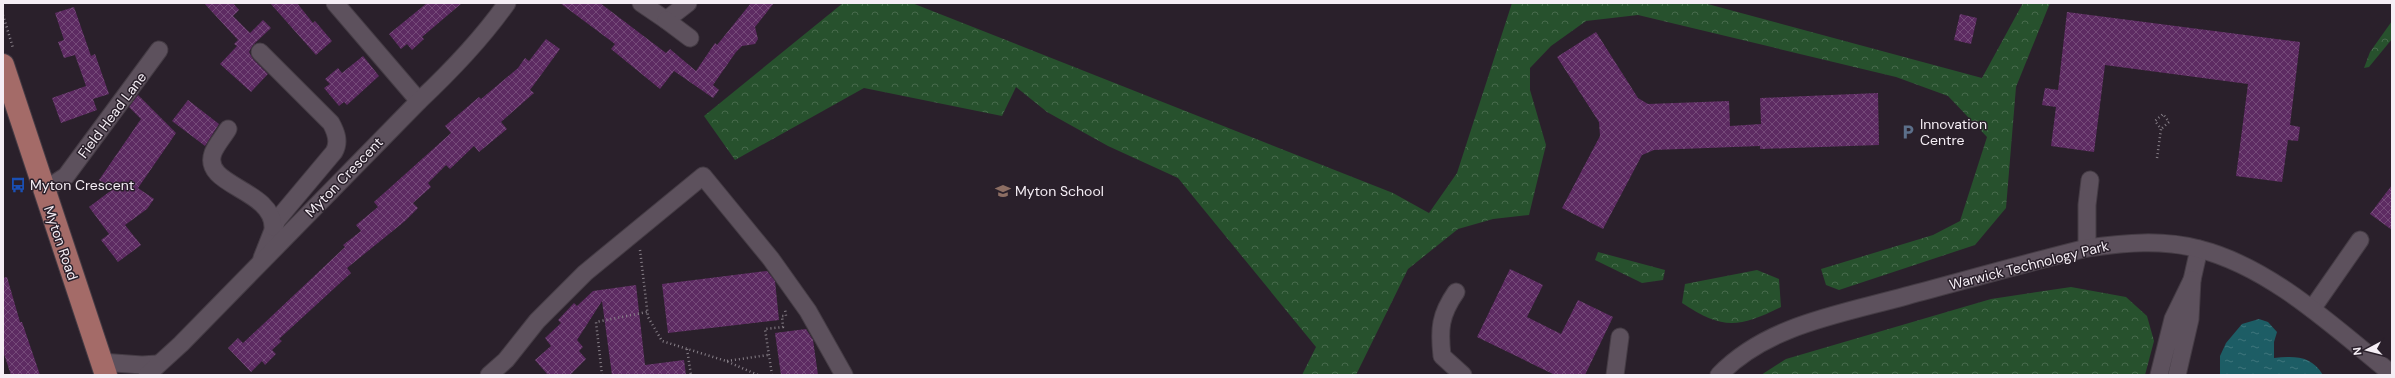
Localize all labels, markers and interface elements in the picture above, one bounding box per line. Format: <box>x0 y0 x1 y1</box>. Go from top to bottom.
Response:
street label: Field Head Lane <box>74 68 150 162</box>
place label: Innovation Centre <box>1920 115 1987 149</box>
parking icon: Innovation Centre <box>1899 123 1917 141</box>
street label: Myton Crescent <box>301 133 387 221</box>
bus stop icon: Myton Crescent <box>9 176 27 194</box>
place label: Myton Crescent <box>30 176 134 194</box>
school or university icon: Myton School <box>994 182 1012 200</box>
place label: Myton School <box>1015 182 1104 200</box>
street label: Myton Road <box>40 203 82 283</box>
street label: Warwick Technology Park <box>1947 236 2111 294</box>
north arrow <box>2347 330 2387 370</box>
text: N <box>2350 346 2365 356</box>

